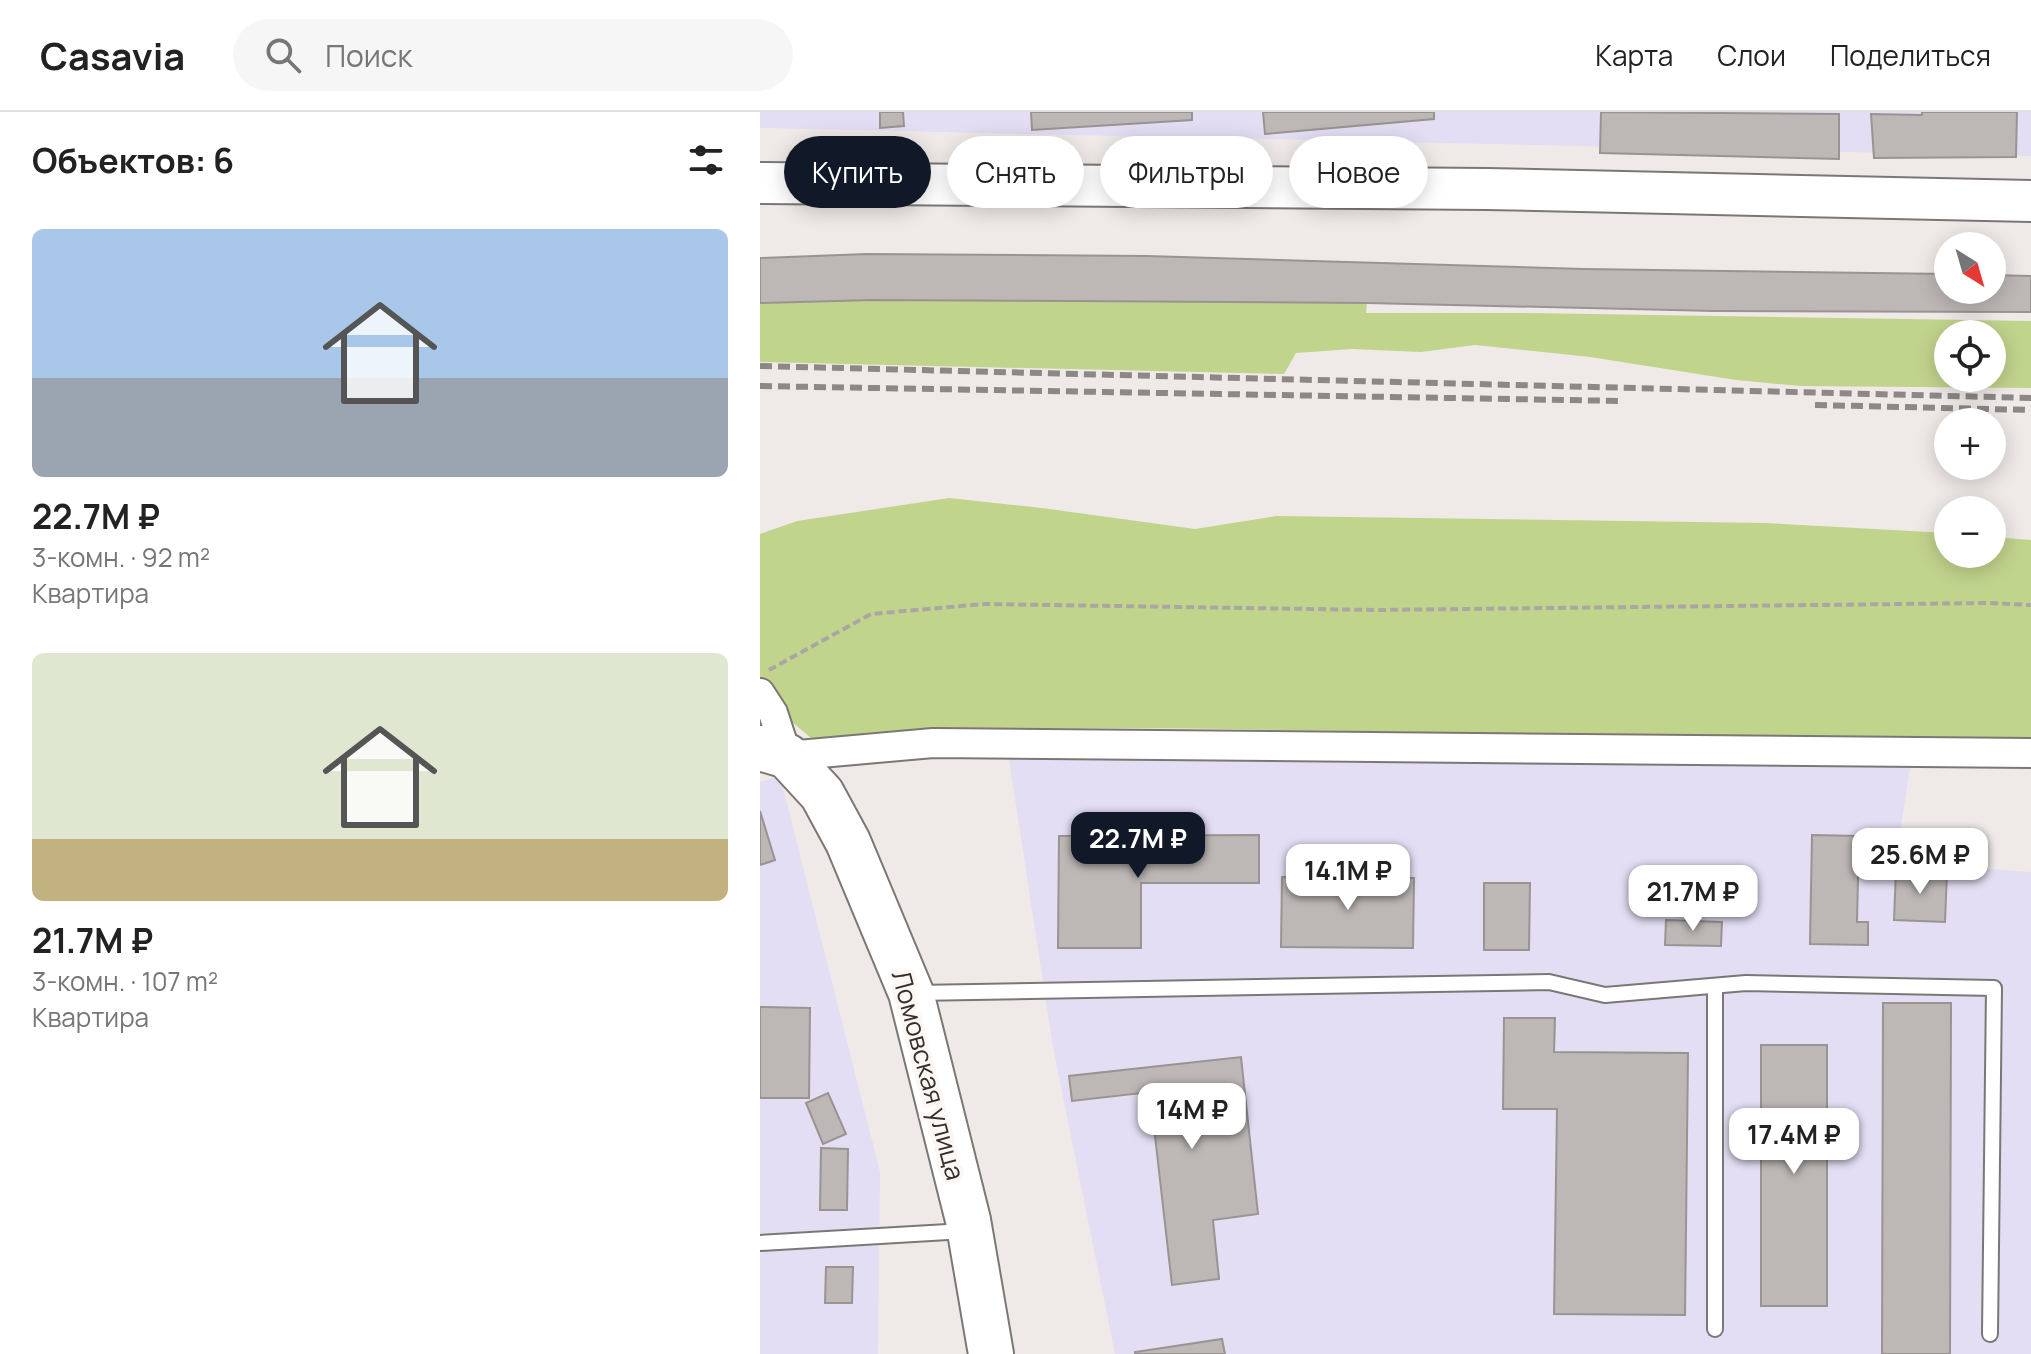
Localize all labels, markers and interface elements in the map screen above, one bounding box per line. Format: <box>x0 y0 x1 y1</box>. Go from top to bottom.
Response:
search box <box>233 19 793 91</box>
text: Casavia <box>40 29 185 81</box>
icon: search <box>261 33 305 77</box>
text: Поиск <box>325 35 412 76</box>
text: Карта <box>1595 36 1673 74</box>
text: Слои <box>1717 36 1786 74</box>
text: Поделиться <box>1830 36 1991 74</box>
chip: Купить <box>784 136 931 208</box>
chip: Снять <box>947 136 1084 208</box>
chip: Фильтры <box>1100 136 1273 208</box>
chip: Новое <box>1289 136 1428 208</box>
text: Объектов: 6 <box>32 137 234 183</box>
icon: filters <box>684 138 728 182</box>
north arrow <box>1934 232 2006 304</box>
map controls <box>1934 232 2006 568</box>
icon: home <box>308 281 452 425</box>
button: locate <box>1934 320 2006 392</box>
button: + <box>1934 408 2006 480</box>
text: 22.7M ₽ <box>32 493 160 539</box>
button: − <box>1934 496 2006 568</box>
text: 3-комн. · 92 m² <box>32 539 210 575</box>
text: Квартира <box>32 575 149 611</box>
icon: home <box>308 705 452 849</box>
pin: 22.7M ₽ <box>1064 812 1212 880</box>
text: 22.7M ₽ <box>1089 820 1187 856</box>
pin: 25.6M ₽ <box>1846 828 1994 896</box>
text: 25.6M ₽ <box>1870 836 1970 872</box>
pin: 14.1M ₽ <box>1274 844 1422 912</box>
text: 14.1M ₽ <box>1304 852 1392 888</box>
pin: 21.7M ₽ <box>1619 865 1767 933</box>
text: 21.7M ₽ <box>1647 873 1739 909</box>
text: 21.7M ₽ <box>32 917 153 963</box>
text: 3-комн. · 107 m² <box>32 963 218 999</box>
street label: Ломовская улица <box>884 966 974 1184</box>
text: Квартира <box>32 999 149 1035</box>
pin: 14M ₽ <box>1136 1083 1248 1151</box>
text: 14M ₽ <box>1156 1091 1228 1127</box>
pin: 17.4M ₽ <box>1720 1108 1868 1176</box>
text: 17.4M ₽ <box>1747 1116 1841 1152</box>

